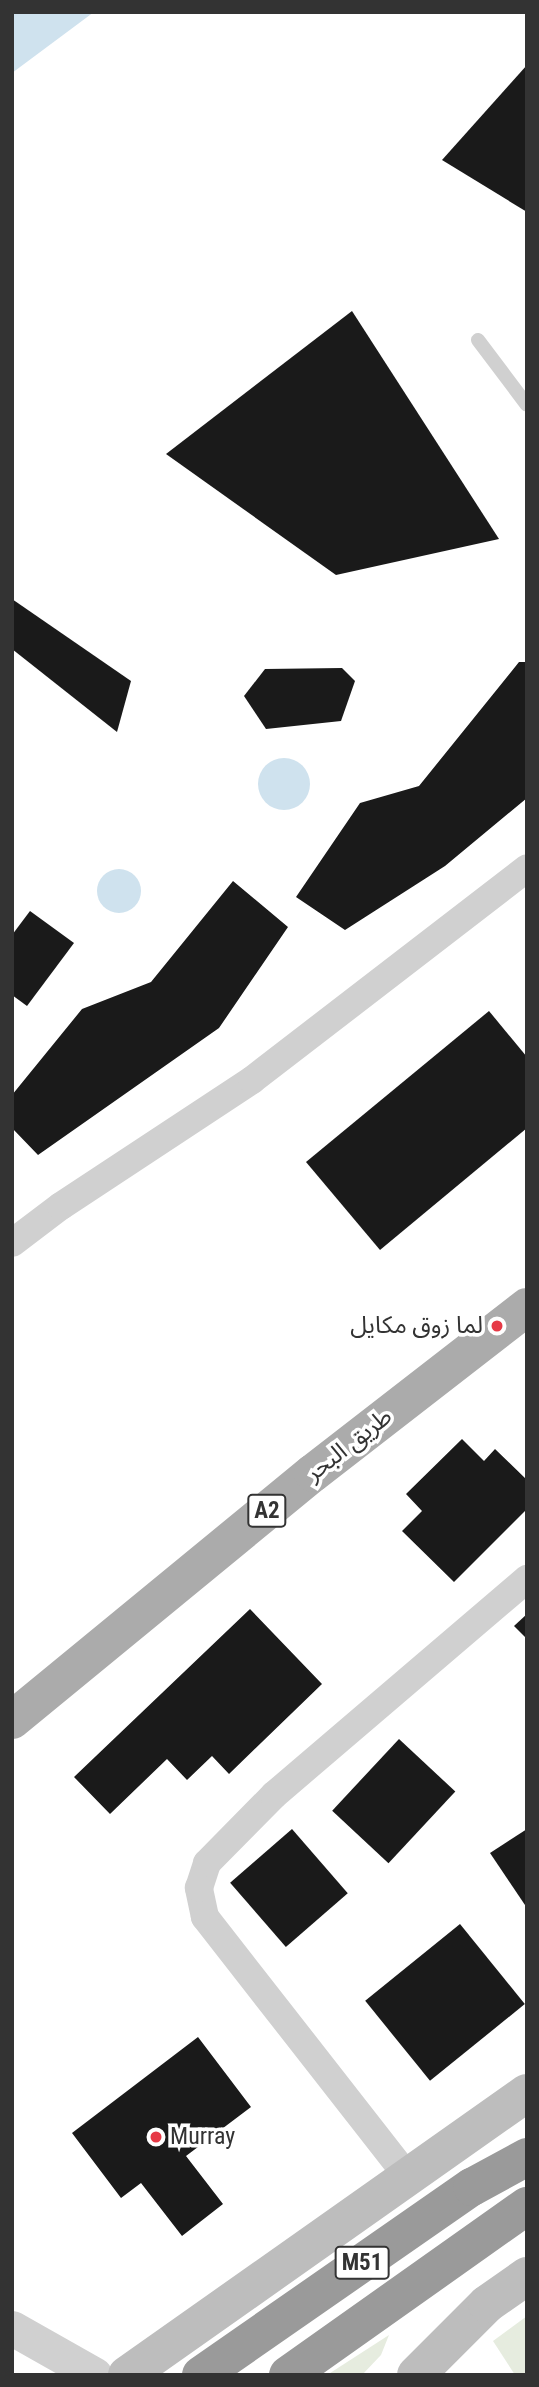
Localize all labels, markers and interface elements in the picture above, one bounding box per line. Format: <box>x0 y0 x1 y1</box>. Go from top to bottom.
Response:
place label: لما زوق مكايل <box>350 1312 483 1340</box>
marker: لما زوق مكايل <box>489 1318 505 1334</box>
street label: طريق البحر <box>300 1402 398 1488</box>
road number: A2 <box>246 1492 288 1530</box>
place label: Murray <box>170 2123 235 2151</box>
marker: Murray <box>148 2129 164 2145</box>
road number: M51 <box>334 2244 390 2282</box>

